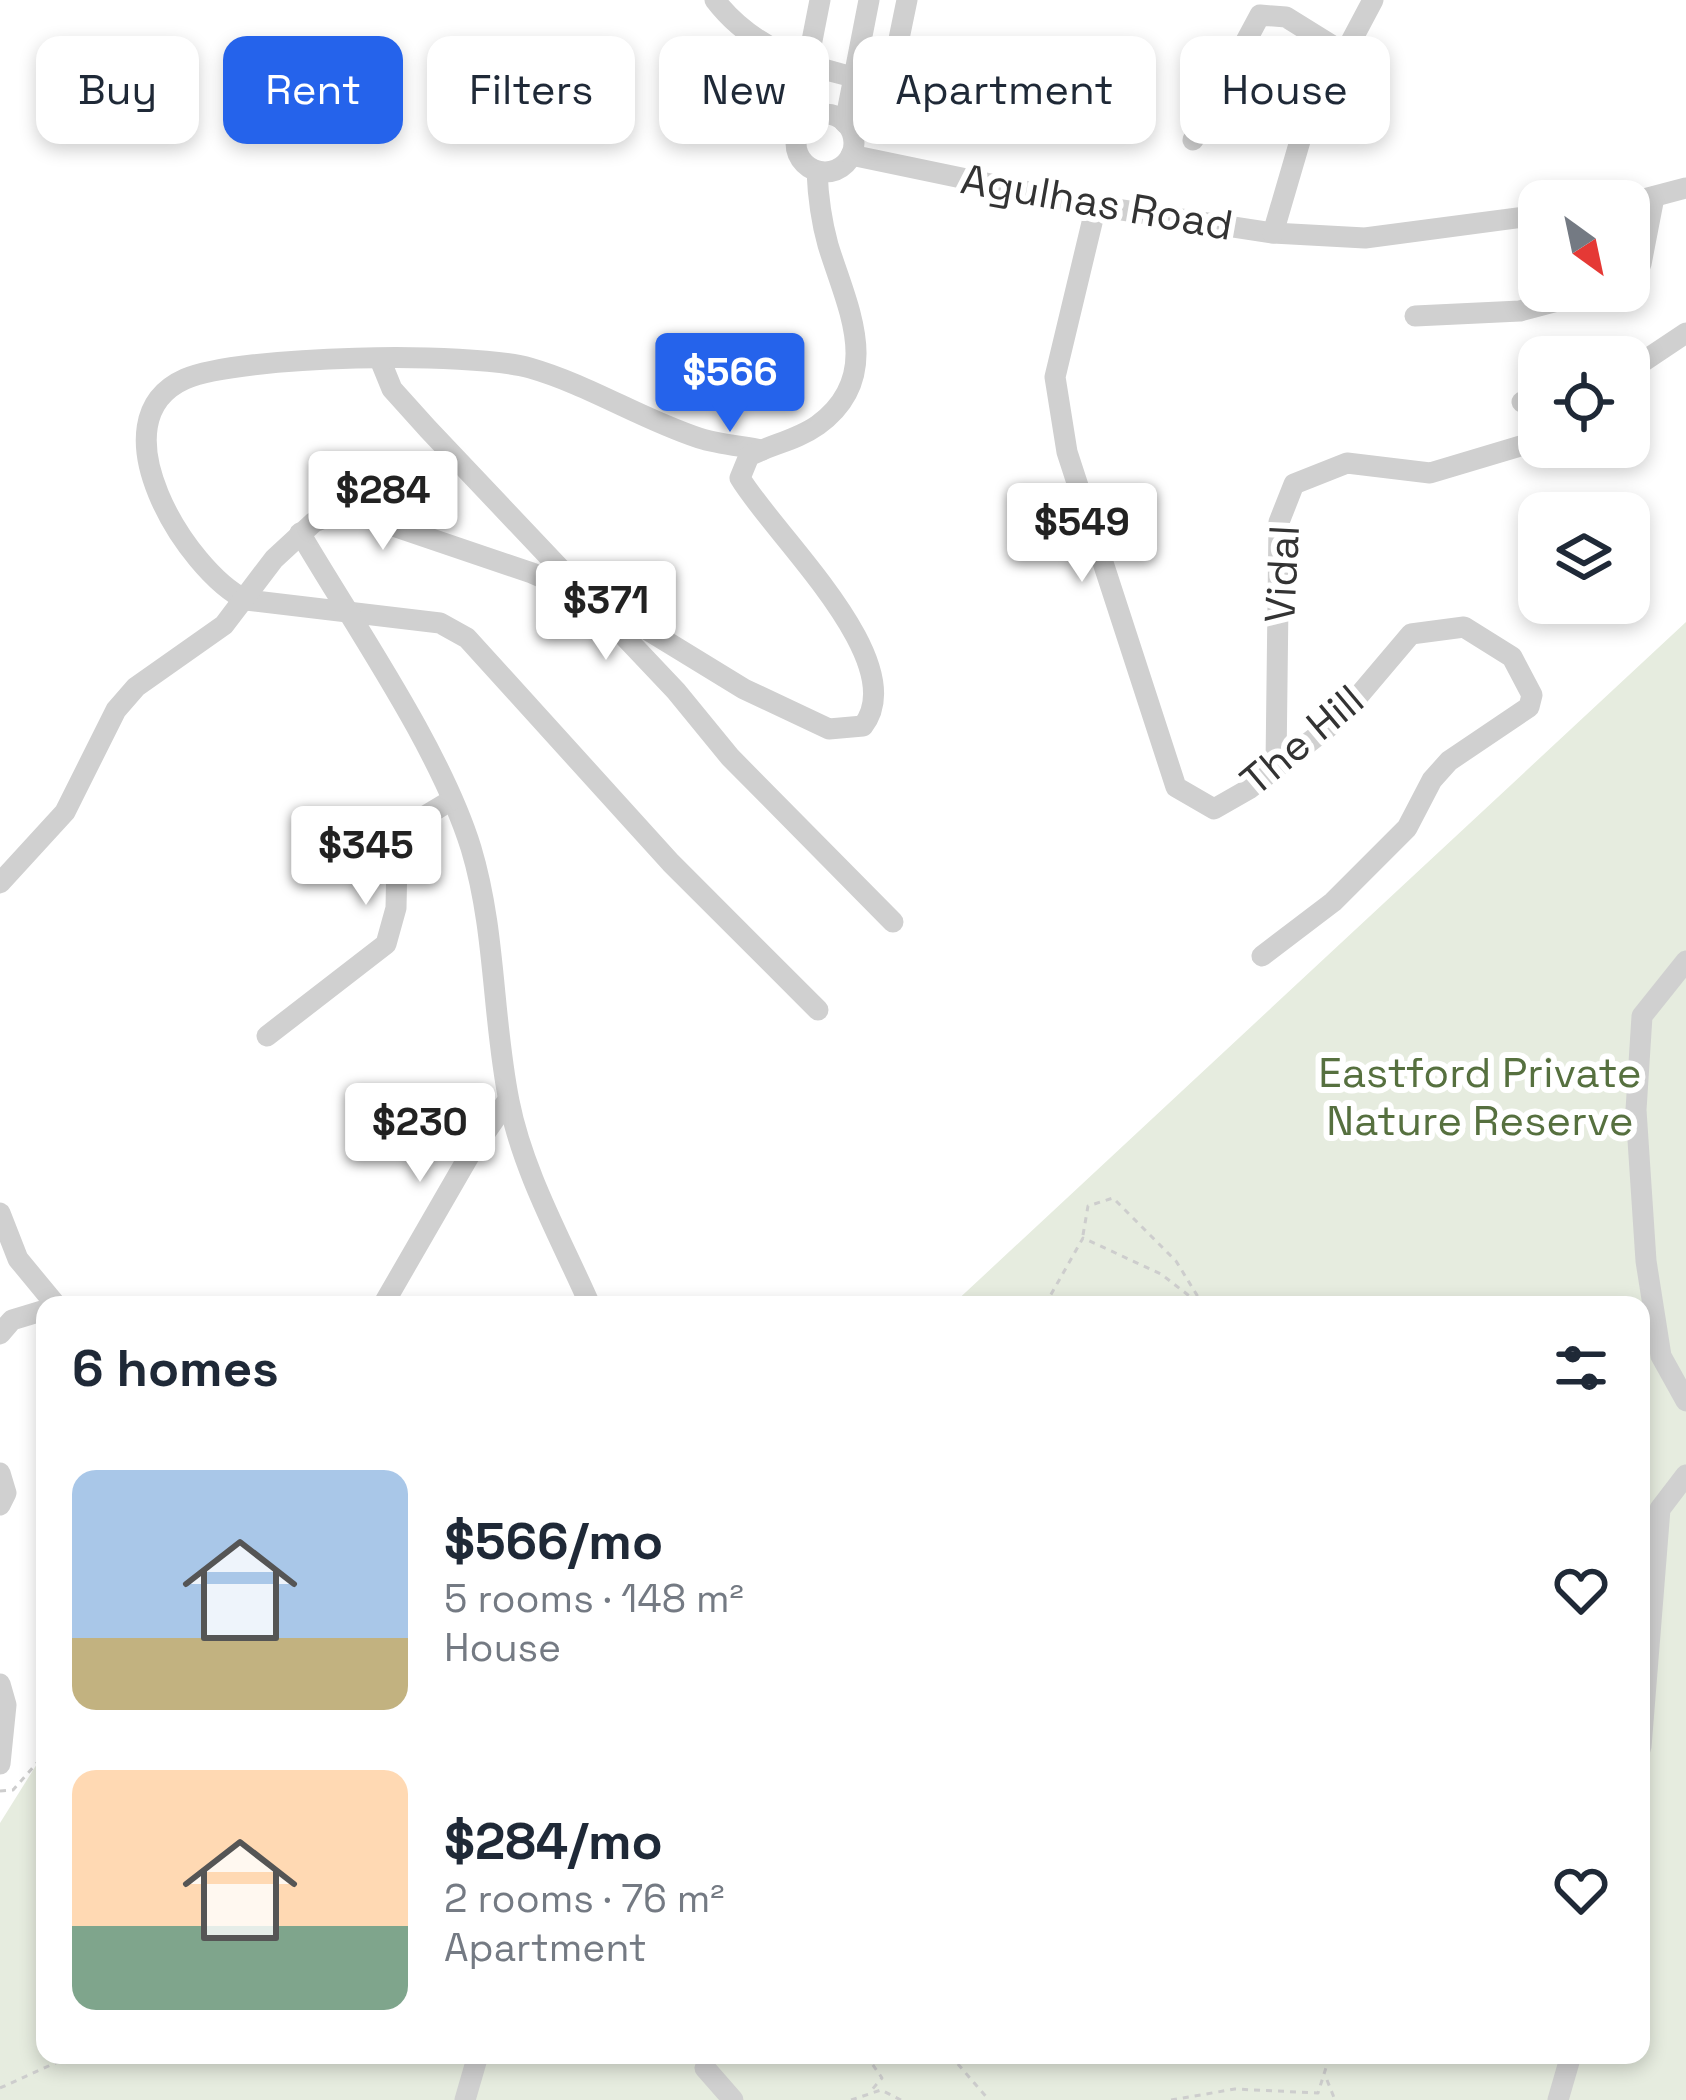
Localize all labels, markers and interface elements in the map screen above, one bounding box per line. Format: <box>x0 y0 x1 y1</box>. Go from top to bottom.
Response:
chip: Buy <box>36 36 199 144</box>
chip: Rent <box>223 36 403 144</box>
chip: Filters <box>427 36 635 144</box>
chip: New <box>659 36 829 144</box>
chip: Apartment <box>853 36 1156 144</box>
chip: House <box>1180 36 1390 144</box>
street label: Agulhas Road <box>957 152 1237 252</box>
north arrow <box>1518 180 1650 312</box>
map controls <box>1518 180 1650 624</box>
pin: $566 <box>659 333 801 435</box>
button: locate <box>1518 336 1650 468</box>
text: $566 <box>682 347 778 396</box>
pin: $284 <box>312 451 454 553</box>
text: $284 <box>335 465 431 514</box>
pin: $549 <box>1011 483 1153 585</box>
button: layers <box>1518 492 1650 624</box>
text: $549 <box>1034 497 1130 546</box>
street label: Vidal <box>1253 524 1311 624</box>
pin: $371 <box>535 561 677 663</box>
text: $371 <box>563 575 649 624</box>
street label: The Hill <box>1230 673 1374 807</box>
pin: $345 <box>295 806 437 908</box>
text: $345 <box>318 820 414 869</box>
park label: Eastford Private Nature Reserve <box>1318 1046 1642 1147</box>
pin: $230 <box>349 1083 491 1185</box>
text: $230 <box>372 1097 468 1146</box>
icon: filters <box>1548 1335 1614 1401</box>
text: 6 homes <box>72 1336 279 1401</box>
text: $566/mo <box>444 1509 663 1574</box>
icon: home <box>168 1518 312 1662</box>
icon: heart <box>1548 1557 1614 1623</box>
text: 5 rooms · 148 m² <box>444 1574 744 1623</box>
text: House <box>444 1623 561 1672</box>
text: $284/mo <box>444 1809 663 1874</box>
icon: home <box>168 1818 312 1962</box>
icon: heart <box>1548 1857 1614 1923</box>
text: 2 rooms · 76 m² <box>444 1874 725 1923</box>
text: Apartment <box>444 1923 647 1972</box>

